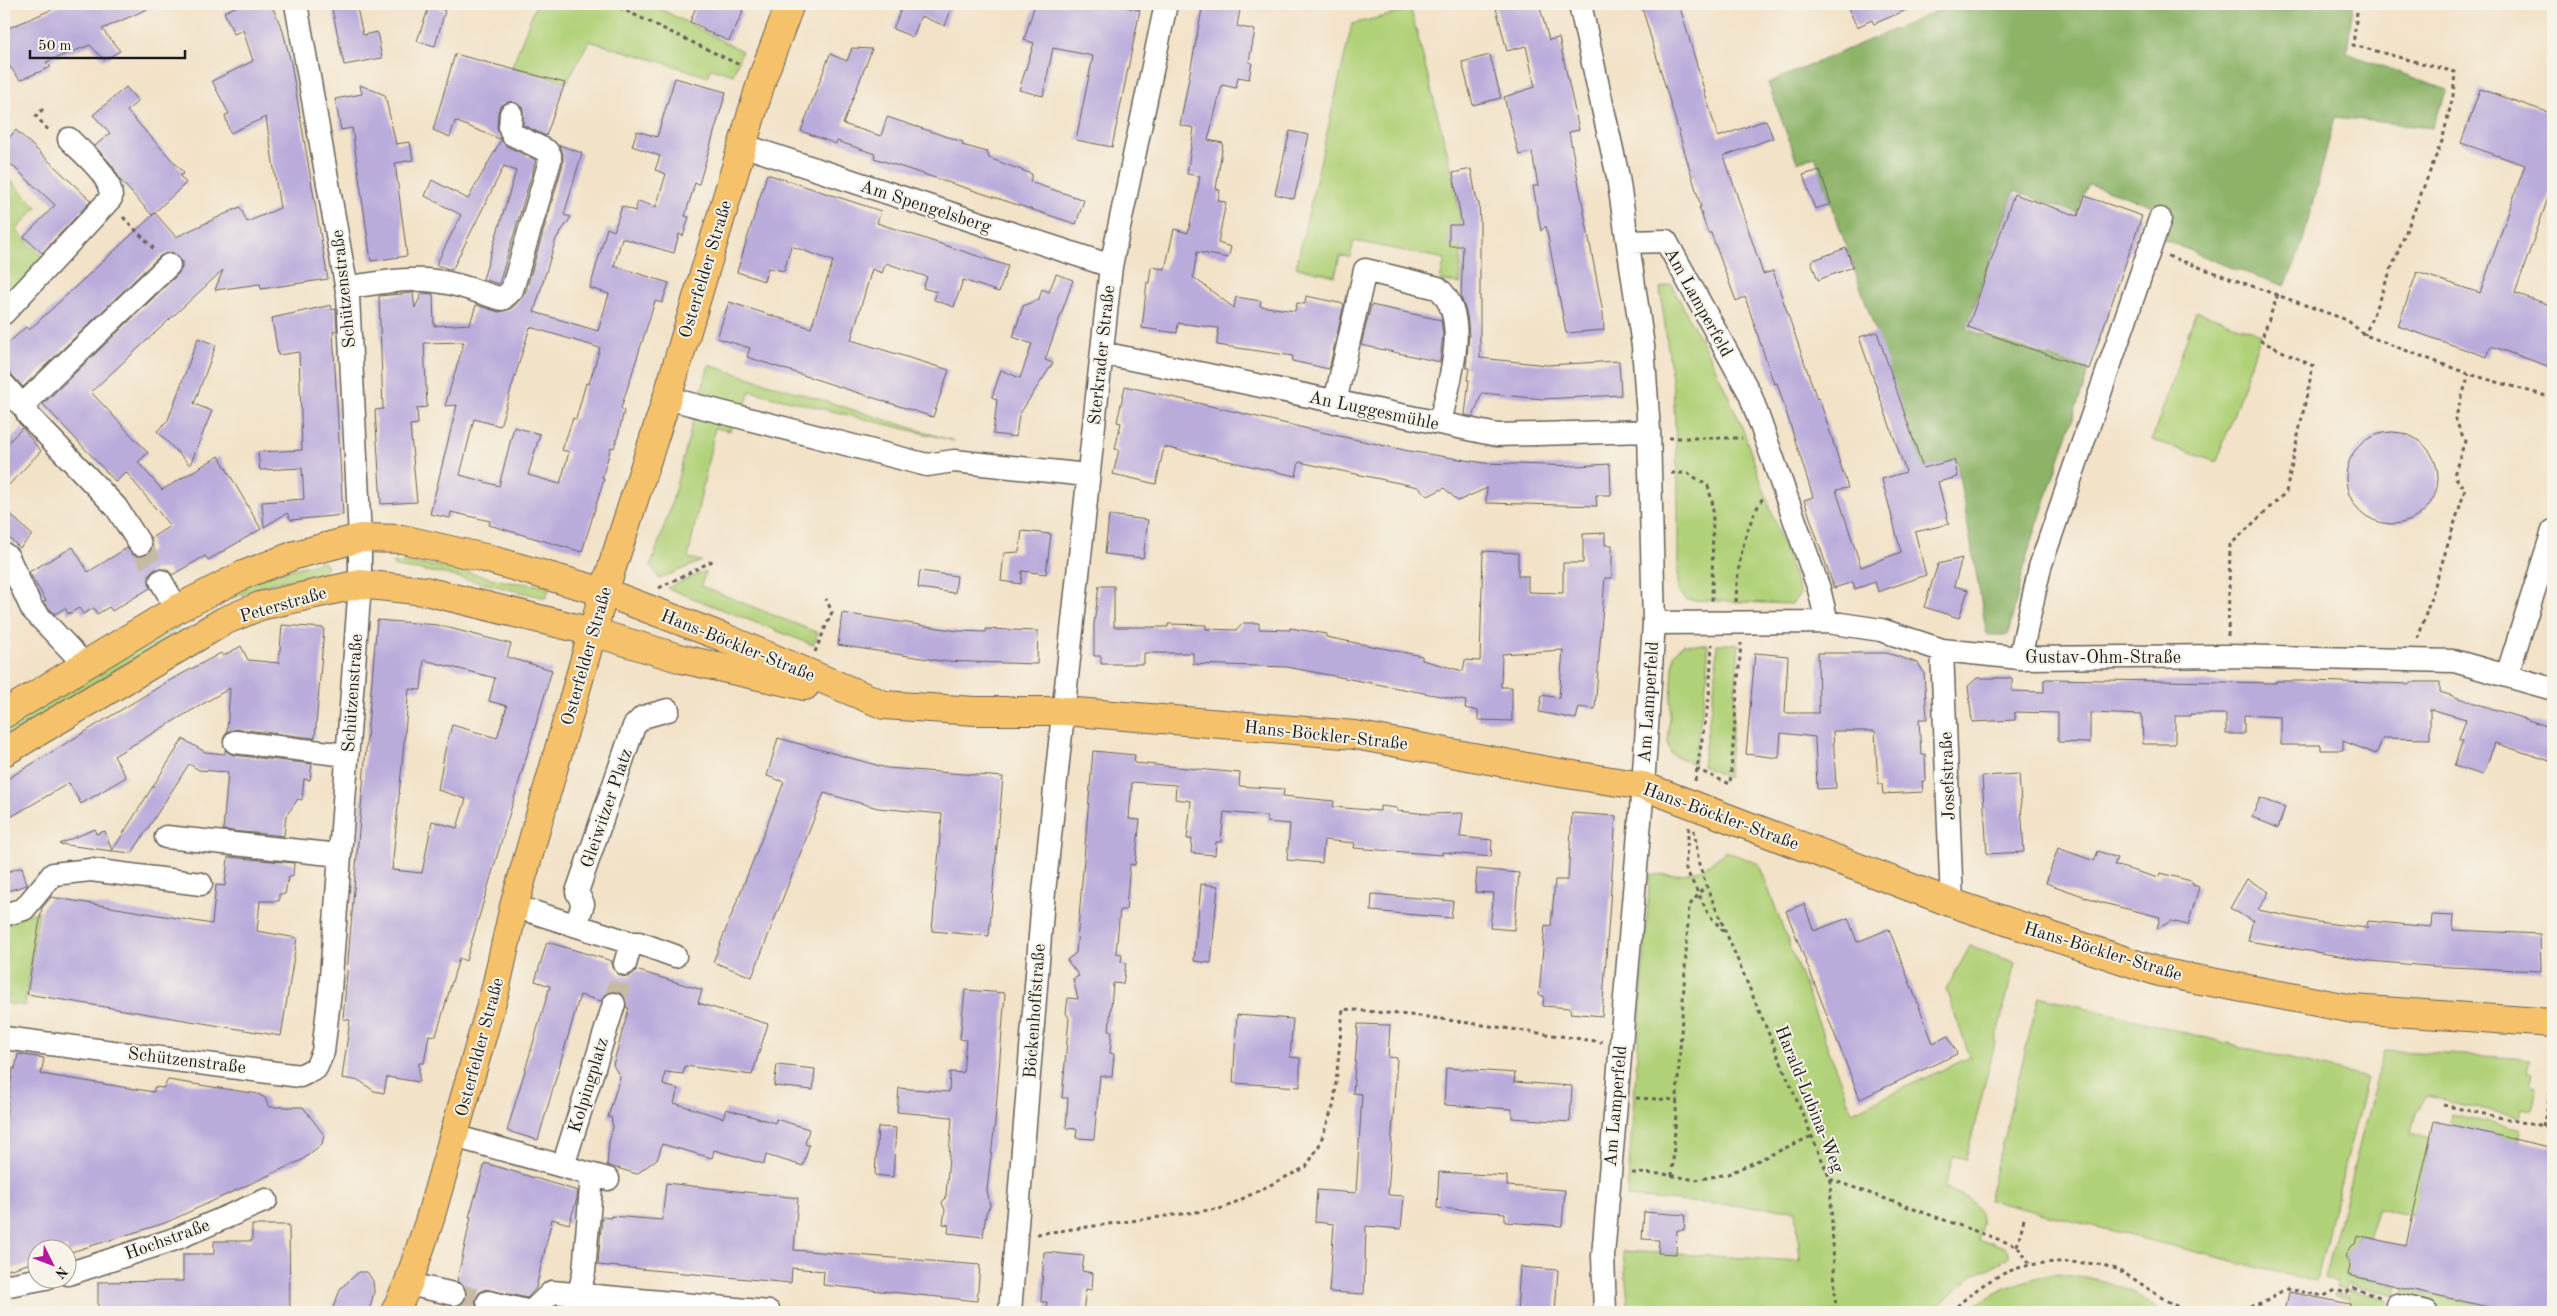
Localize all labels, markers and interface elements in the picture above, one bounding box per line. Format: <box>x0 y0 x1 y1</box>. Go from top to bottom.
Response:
scale bar <box>30 28 185 60</box>
text: 50 m <box>38 39 72 54</box>
street label: Am Spengelsberg <box>858 177 994 237</box>
street label: Osterfelder Straße <box>676 198 735 340</box>
street label: Schützenstraße <box>329 229 359 349</box>
street label: Am Lamperfeld <box>1661 245 1736 360</box>
street label: Sterkrader Straße <box>1086 284 1118 426</box>
street label: An Luggesmühle <box>1307 388 1440 434</box>
street label: Peterstraße <box>238 584 329 626</box>
street label: Osterfelder Straße <box>559 585 615 728</box>
street label: Hans-Böckler-Straße <box>658 607 817 685</box>
street label: Schützenstraße <box>340 633 366 753</box>
street label: Am Lamperfeld <box>1636 641 1662 763</box>
street label: Gustav-Ohm-Straße <box>2025 649 2181 667</box>
street label: Hans-Böckler-Straße <box>1243 718 1409 754</box>
street label: Josefstraße <box>1937 731 1959 821</box>
street label: Gleiwitzer Platz <box>578 746 636 870</box>
street label: Hans-Böckler-Straße <box>1640 780 1801 854</box>
street label: Hans-Böckler-Straße <box>2021 919 2184 985</box>
street label: Böckenhoffstraße <box>1021 943 1049 1079</box>
street label: Osterfelder Straße <box>453 976 507 1119</box>
street label: Harald-Lubina-Weg <box>1771 1023 1847 1176</box>
street label: Kolpingplatz <box>566 1036 612 1135</box>
street label: Schützenstraße <box>127 1045 247 1077</box>
street label: Am Lamperfeld <box>1602 1045 1630 1168</box>
street label: Hochstraße <box>122 1216 212 1264</box>
north arrow <box>28 1238 78 1288</box>
text: N <box>52 1263 70 1281</box>

